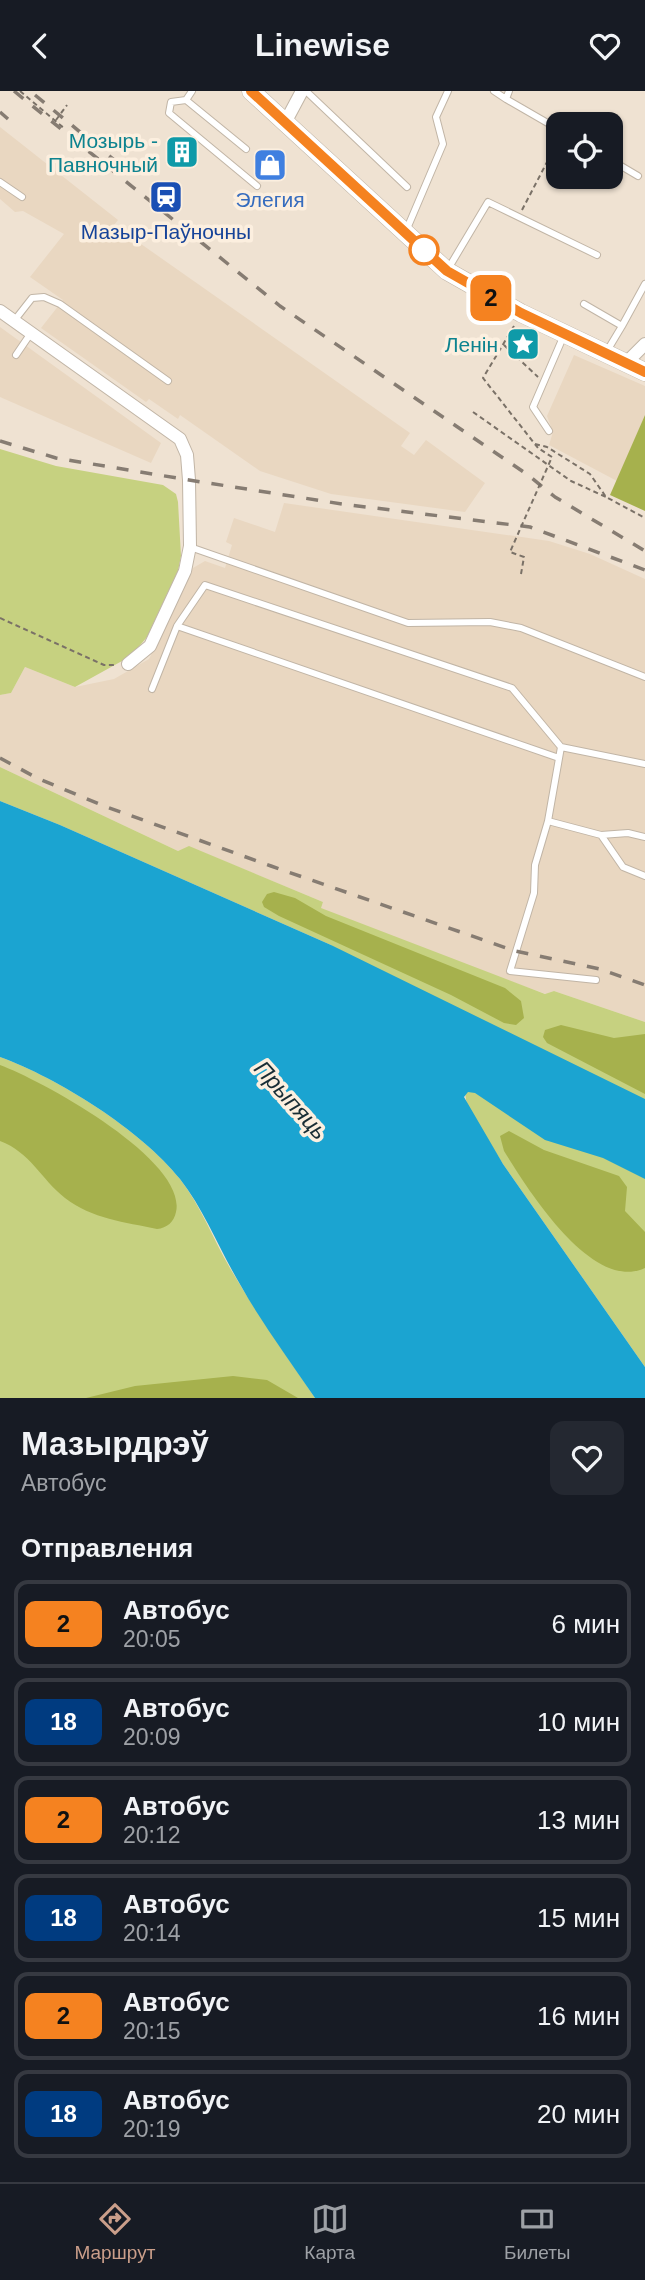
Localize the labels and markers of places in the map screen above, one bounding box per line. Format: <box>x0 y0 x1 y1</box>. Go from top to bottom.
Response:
place label: Мозырь - Павночный <box>48 129 158 176</box>
building icon: Мозырь - Павночный <box>163 133 201 171</box>
shop icon: Элегия <box>251 146 289 184</box>
station icon: Мазыр-Паўночны <box>147 178 185 216</box>
place label: Элегия <box>235 188 305 211</box>
place label: Мазыр-Паўночны <box>81 220 251 243</box>
unlabelled marker <box>409 235 439 265</box>
place icon: Ленін <box>504 325 542 363</box>
place label: Ленін <box>445 333 498 356</box>

